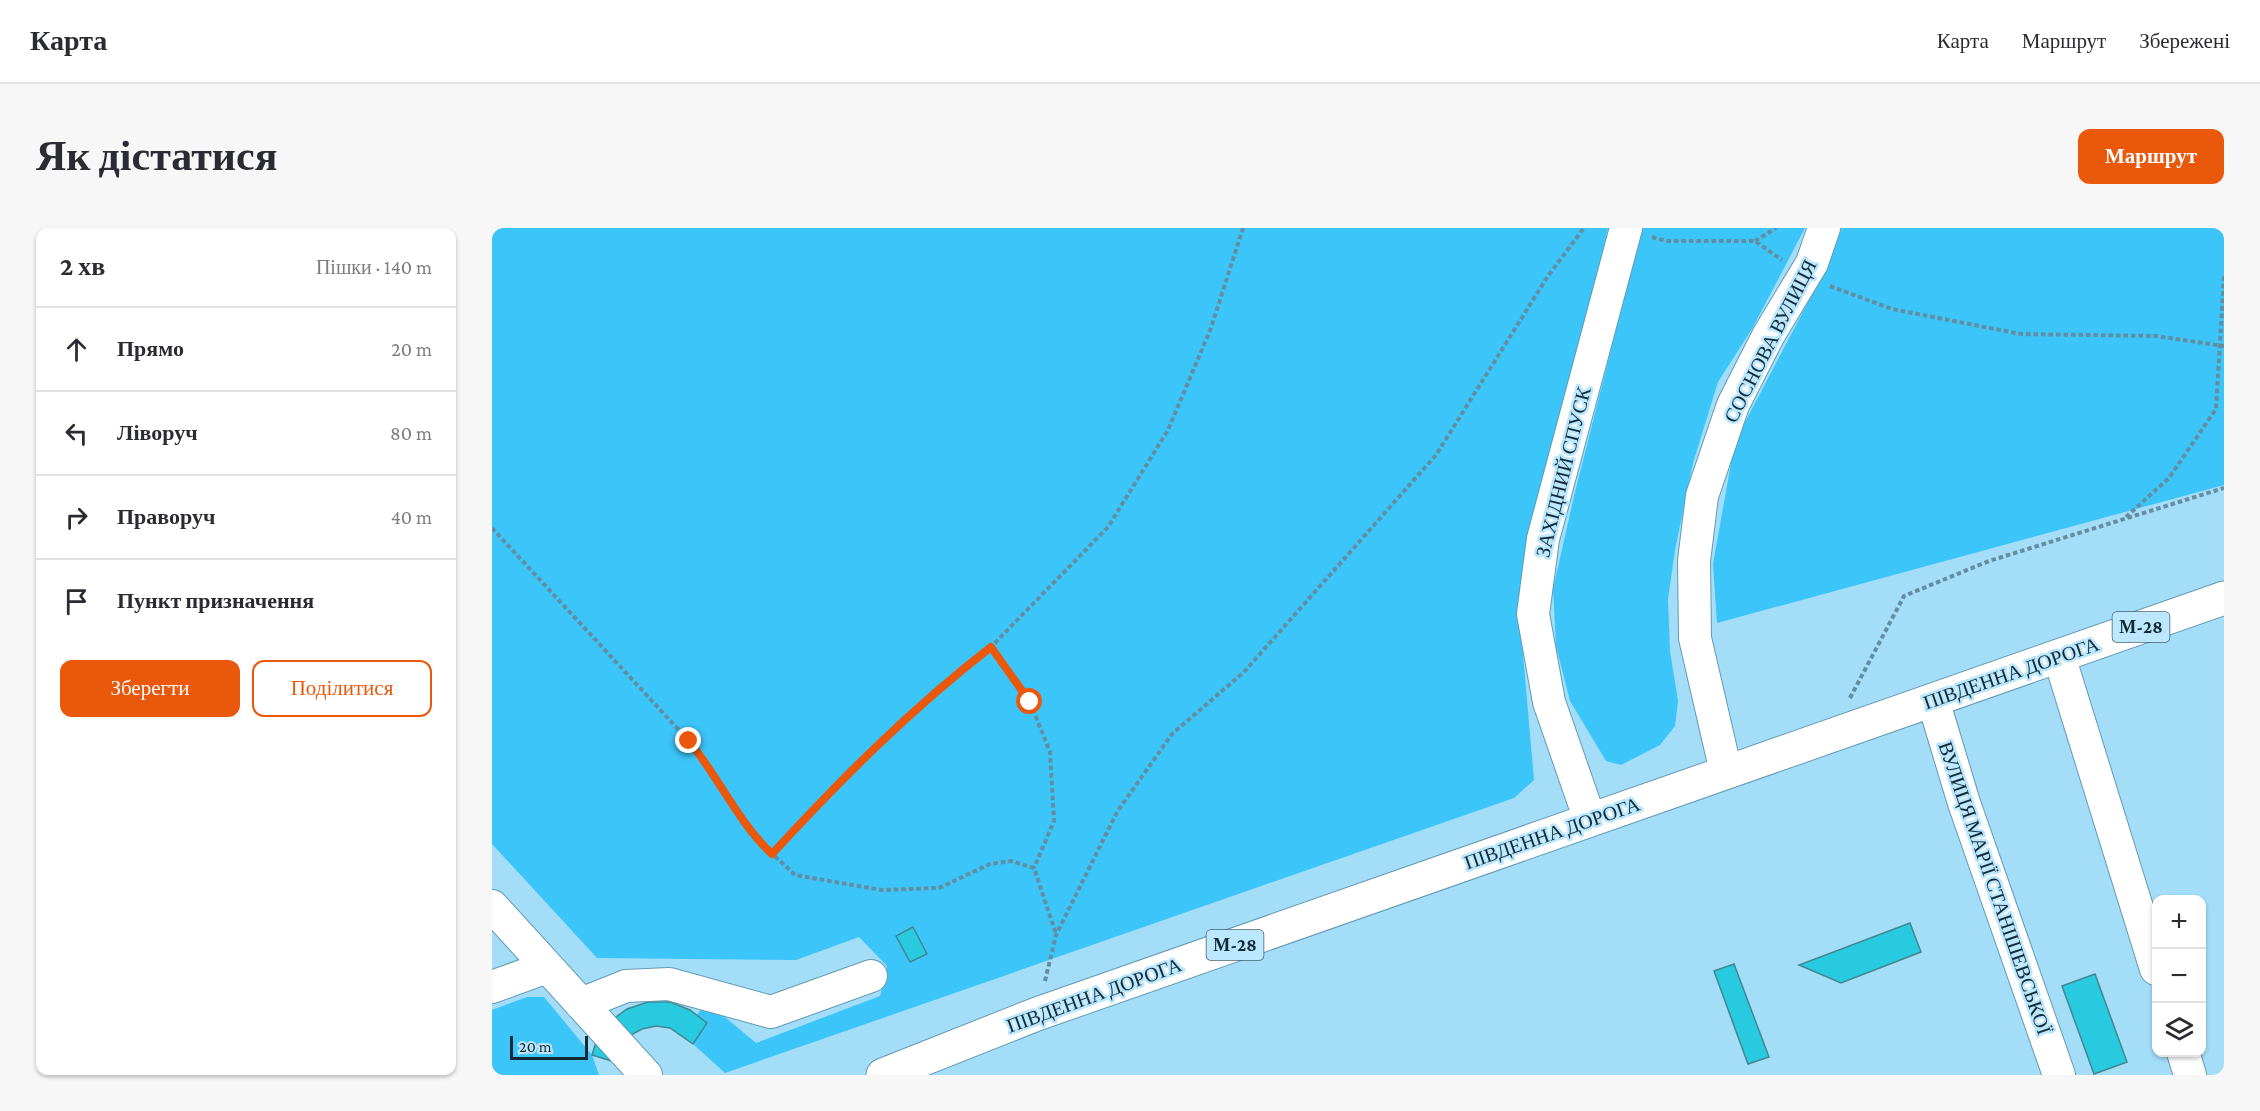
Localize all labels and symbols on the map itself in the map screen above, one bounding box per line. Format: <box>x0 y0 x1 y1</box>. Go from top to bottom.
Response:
street label: СОСНОВА ВУЛИЦЯ <box>1719 256 1822 427</box>
street label: ЗАХІДНИЙ СПУСК <box>1531 384 1596 560</box>
road number: М-28 <box>2112 612 2170 642</box>
street label: ПІВДЕННА ДОРОГА <box>1920 632 2103 714</box>
route start <box>1016 688 1042 714</box>
route end <box>675 727 701 753</box>
street label: ВУЛИЦЯ МАРІЇ СТАНІШЕВСЬКОЇ <box>1933 739 2056 1038</box>
street label: ПІВДЕННА ДОРОГА <box>1461 792 1644 874</box>
road number: М-28 <box>1206 930 1263 960</box>
street label: ПІВДЕННА ДОРОГА <box>1004 953 1185 1038</box>
scale bar <box>510 1033 588 1060</box>

